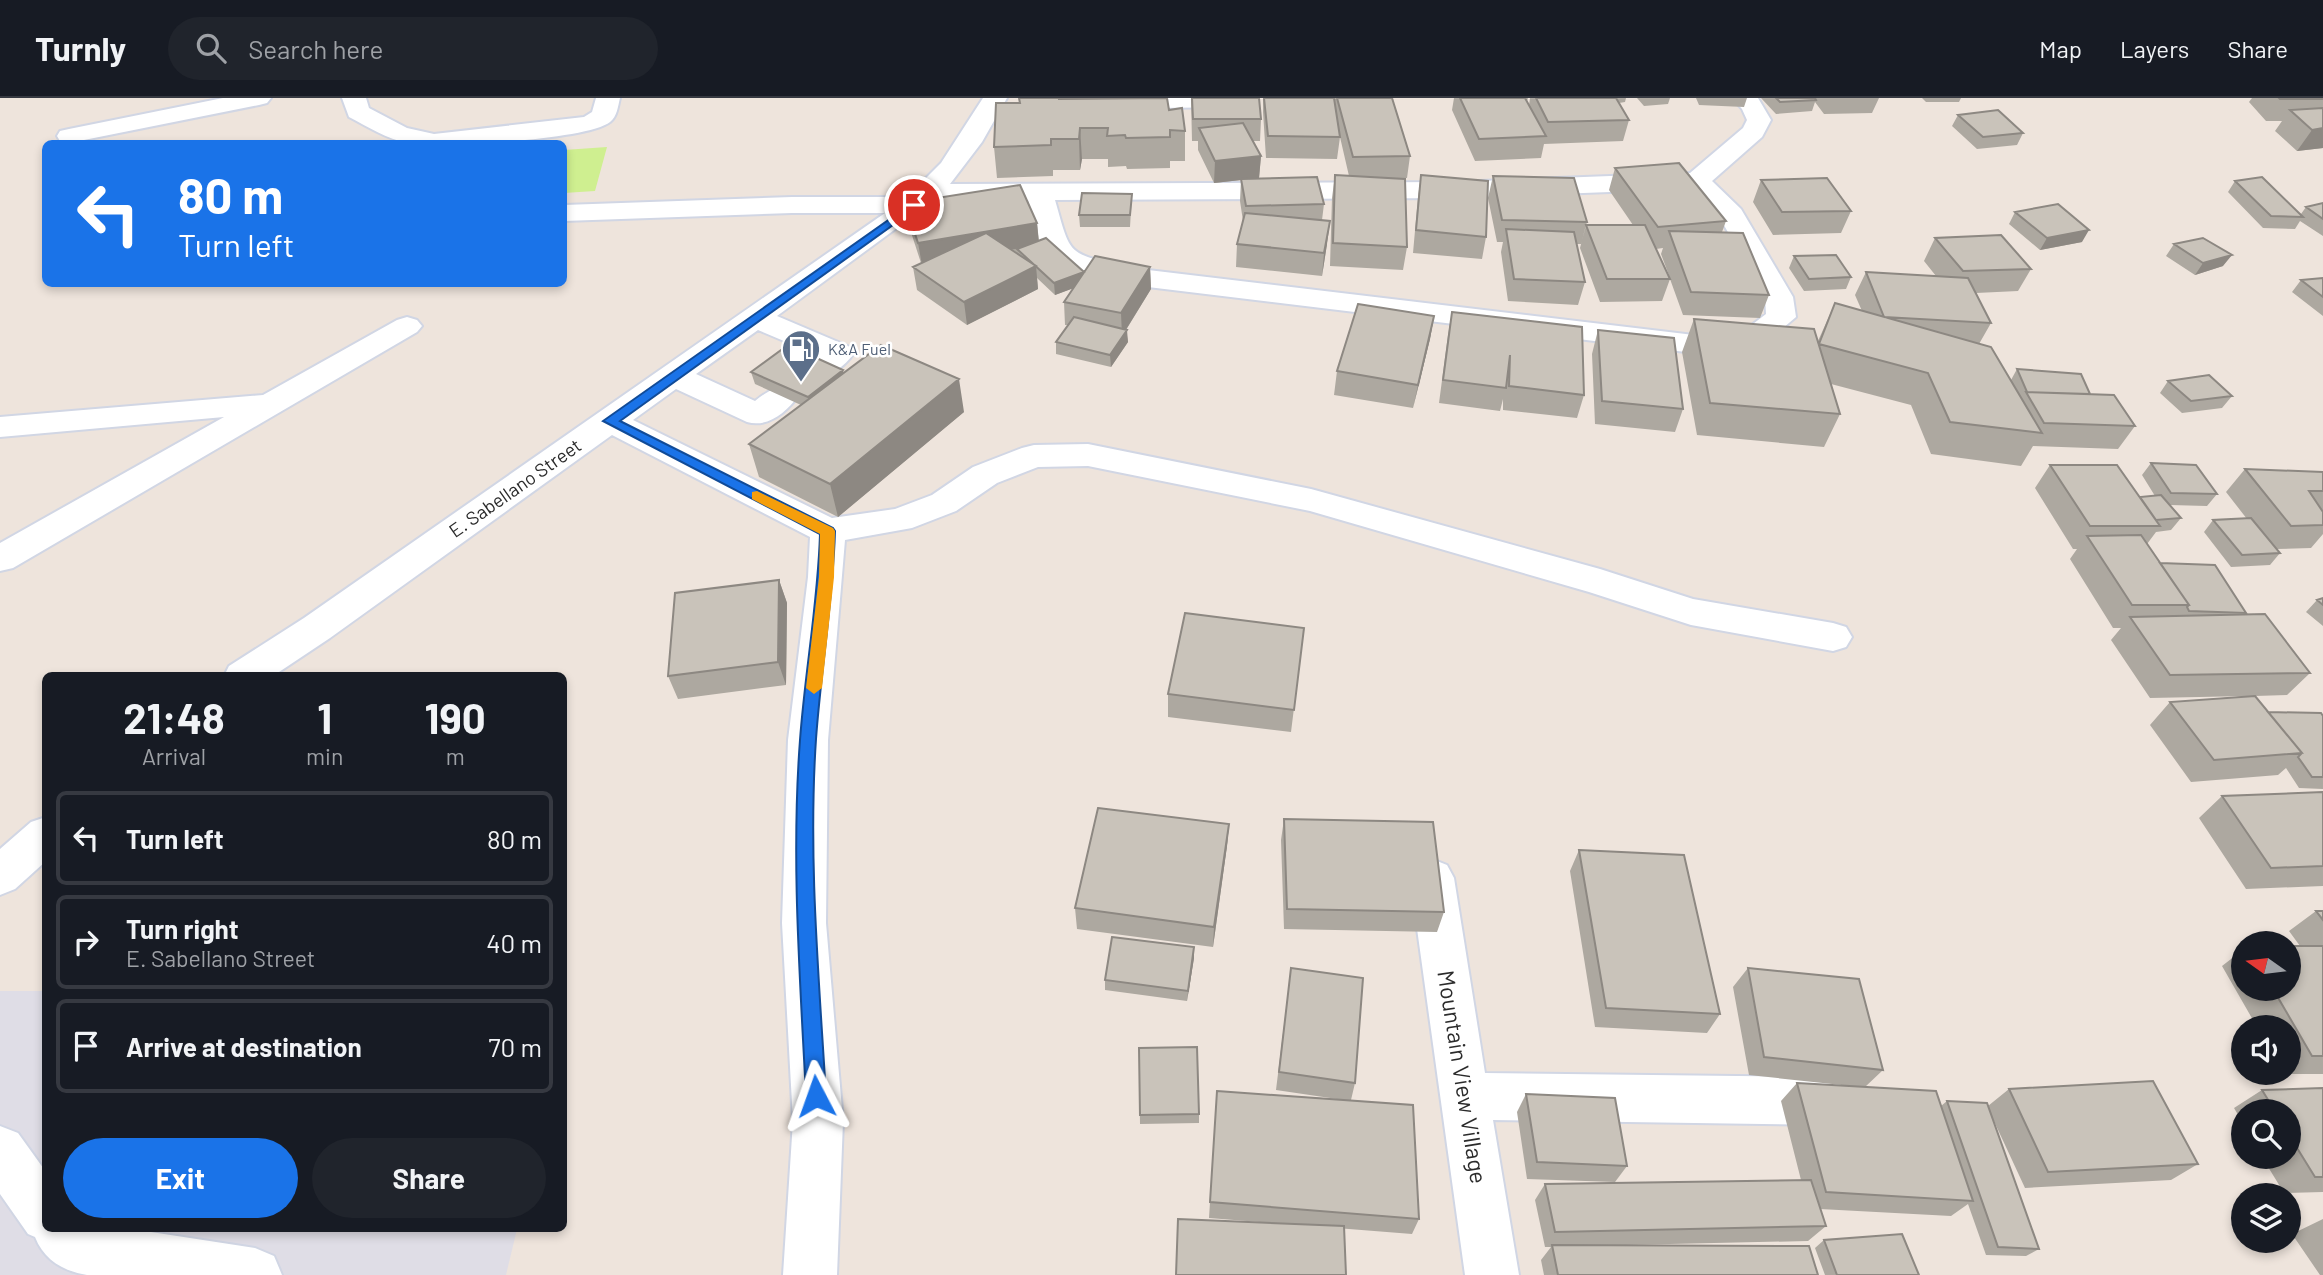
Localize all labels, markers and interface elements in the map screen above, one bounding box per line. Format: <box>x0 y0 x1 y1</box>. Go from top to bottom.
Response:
search box <box>168 17 658 80</box>
text: Turnly <box>35 28 126 68</box>
icon: search <box>192 29 230 67</box>
text: Search here <box>248 33 383 64</box>
text: Map <box>2039 34 2082 63</box>
text: Layers <box>2120 34 2189 63</box>
text: Share <box>2227 34 2288 63</box>
text: 80 m <box>178 165 283 224</box>
icon: left <box>63 168 154 259</box>
pin <box>884 175 944 235</box>
icon: arrive <box>895 186 933 224</box>
text: Turn left <box>178 225 295 263</box>
fuel station icon: K&A Fuel <box>780 328 822 383</box>
place label: K&A Fuel <box>828 339 891 358</box>
street label: E. Sabellano Street <box>444 433 585 542</box>
text: 21:48 <box>123 692 225 742</box>
text: 1 <box>317 692 332 742</box>
text: 190 <box>425 692 486 742</box>
text: Arrival <box>142 742 206 770</box>
text: min <box>306 742 343 770</box>
text: m <box>446 742 465 770</box>
icon: left <box>67 819 105 857</box>
text: Turn left <box>126 823 224 854</box>
text: 80 m <box>487 823 542 854</box>
text: Turn right <box>126 913 239 944</box>
icon: right <box>67 923 105 961</box>
text: 40 m <box>486 927 542 958</box>
north arrow <box>2231 931 2301 1001</box>
map controls <box>2231 931 2301 1253</box>
text: E. Sabellano Street <box>126 944 315 972</box>
street label: Mountain View Village <box>1432 968 1494 1185</box>
button: sound <box>2231 1015 2301 1085</box>
icon: arrive <box>67 1027 105 1065</box>
text: Arrive at destination <box>126 1031 362 1062</box>
text: 70 m <box>488 1031 542 1062</box>
position arrow <box>779 1059 853 1133</box>
button: search <box>2231 1099 2301 1169</box>
button: Exit <box>63 1138 298 1218</box>
button: Share <box>312 1138 546 1218</box>
button: layers <box>2231 1183 2301 1253</box>

